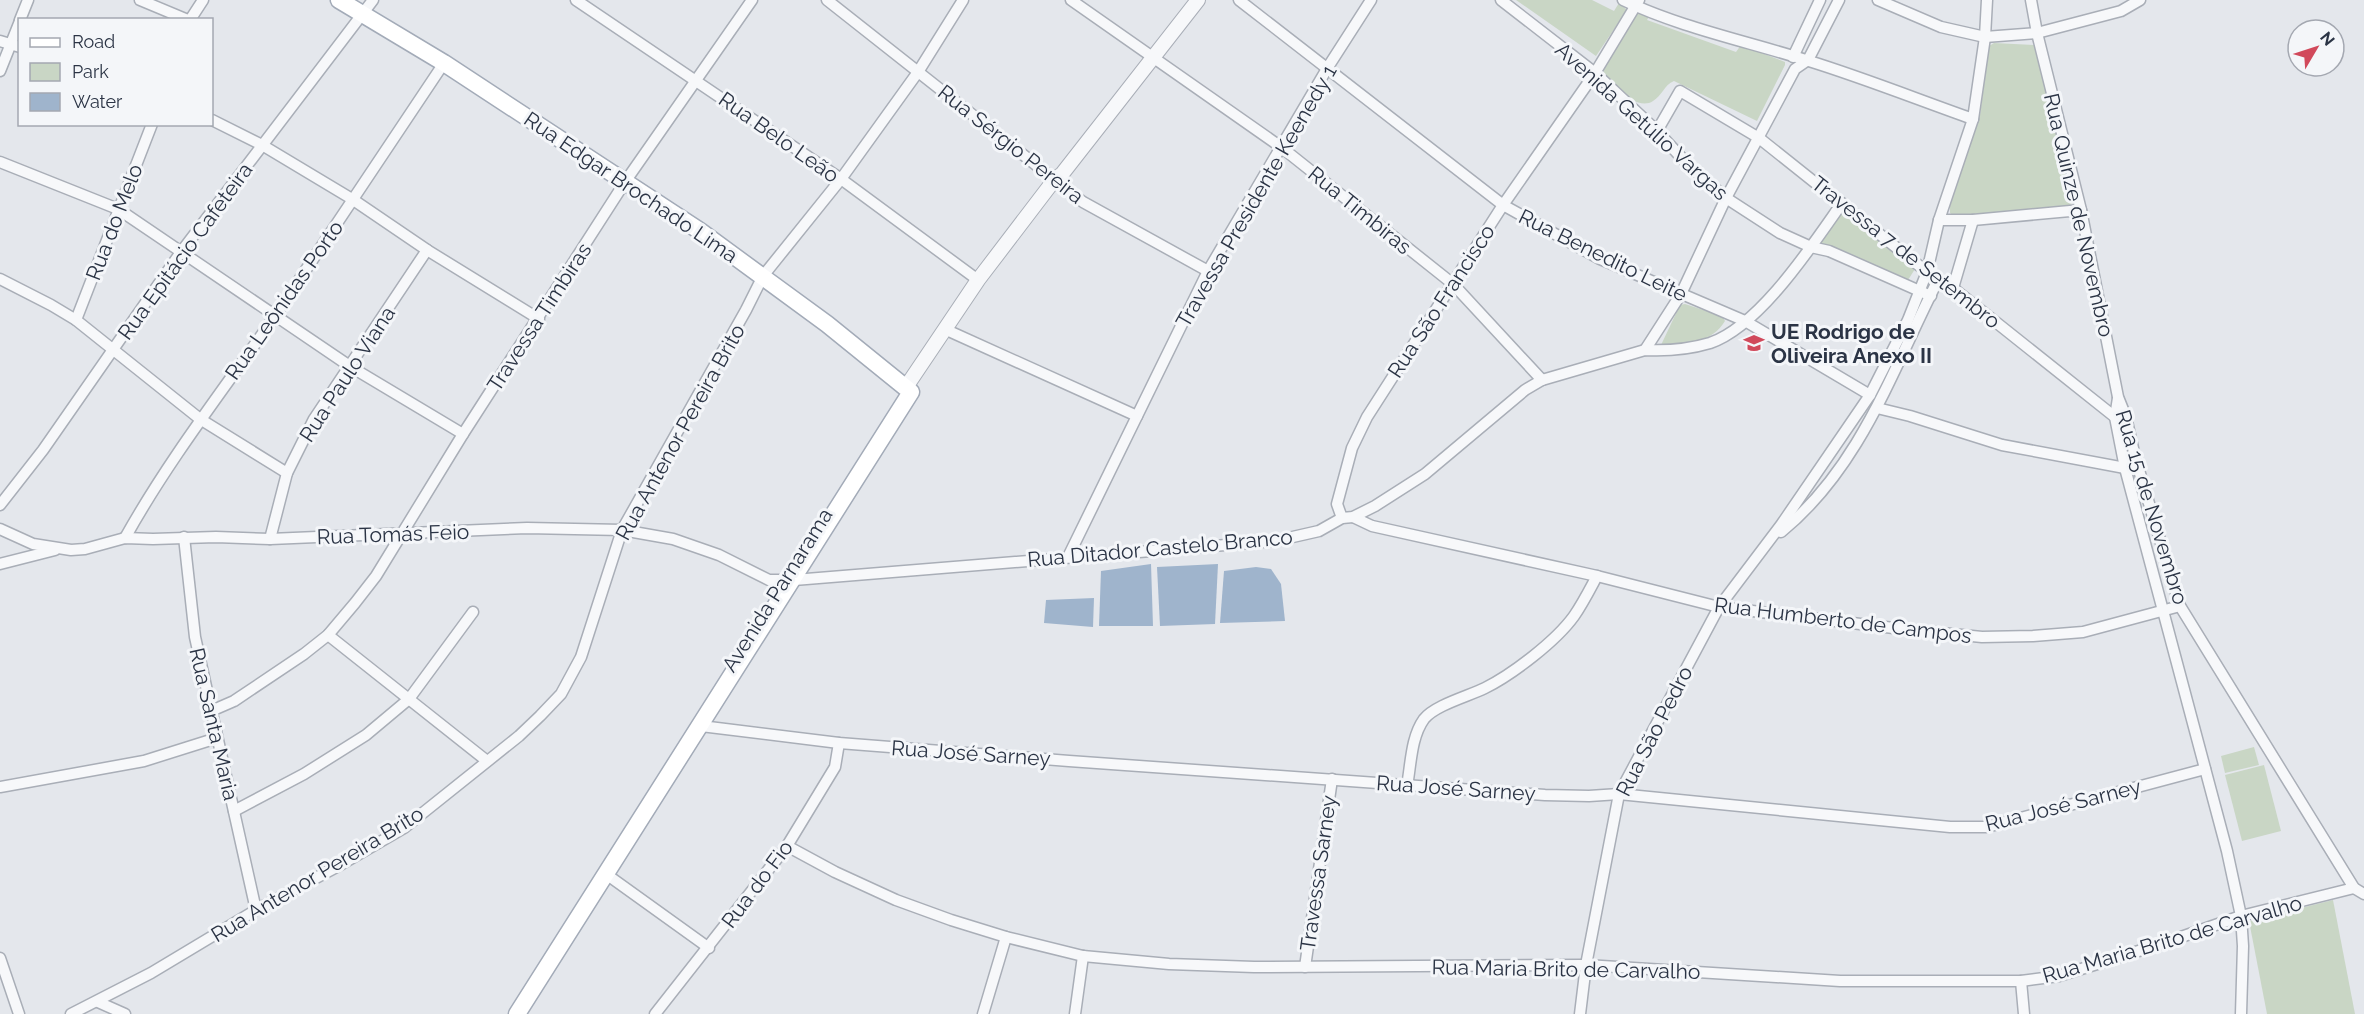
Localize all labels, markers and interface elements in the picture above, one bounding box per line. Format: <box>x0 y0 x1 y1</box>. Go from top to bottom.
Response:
legend <box>18 18 213 126</box>
north arrow <box>2286 18 2346 78</box>
text: N <box>2316 28 2338 50</box>
text: Road <box>72 31 115 52</box>
street label: Avenida Getúlio Vargas <box>1550 37 1734 205</box>
street label: Travessa Presidente Keenedy 1 <box>1170 60 1342 332</box>
text: Park <box>72 61 109 82</box>
street label: Rua Sérgio Pereira <box>933 79 1089 209</box>
street label: Rua Belo Leão <box>714 86 844 188</box>
text: Water <box>72 91 123 112</box>
street label: Rua Quinze de Novembro <box>2039 91 2119 339</box>
street label: Rua Edgar Brochado Lima <box>519 106 743 268</box>
street label: Rua Epitácio Cafeteira <box>112 158 258 344</box>
street label: Rua do Melo <box>80 160 148 284</box>
street label: Rua Timbiras <box>1303 161 1417 259</box>
street label: Travessa 7 de Setembro <box>1807 170 2005 334</box>
street label: Rua Benedito Leite <box>1515 203 1691 307</box>
street label: Rua Leônidas Porto <box>220 216 348 384</box>
street label: Rua São Francisco <box>1382 220 1500 382</box>
street label: Travessa Timbiras <box>482 238 596 396</box>
street label: Rua Paulo Viana <box>294 302 400 446</box>
place label: UE Rodrigo de Oliveira Anexo II <box>1771 319 1932 368</box>
street label: Rua Antenor Pereira Brito <box>610 320 750 544</box>
school or university icon: UE Rodrigo de Oliveira Anexo II <box>1742 331 1766 355</box>
street label: Rua 15 de Novembro <box>2110 407 2194 607</box>
street label: Avenida Parnarama <box>717 504 837 676</box>
street label: Rua Tomás Feio <box>316 519 470 549</box>
street label: Rua Ditador Castelo Branco <box>1026 524 1294 572</box>
street label: Rua Humberto de Campos <box>1713 592 1973 648</box>
street label: Rua Santa Maria <box>184 645 244 803</box>
street label: Rua São Pedro <box>1610 662 1698 800</box>
street label: Rua José Sarney <box>890 735 1052 771</box>
street label: Rua José Sarney <box>1375 770 1537 806</box>
street label: Rua José Sarney <box>1982 774 2144 836</box>
street label: Travessa Sarney <box>1295 794 1341 952</box>
street label: Rua Antenor Pereira Brito <box>206 801 428 947</box>
street label: Rua do Fio <box>716 835 798 933</box>
street label: Rua Maria Brito de Carvalho <box>2039 890 2305 988</box>
street label: Rua Maria Brito de Carvalho <box>1431 954 1701 984</box>

